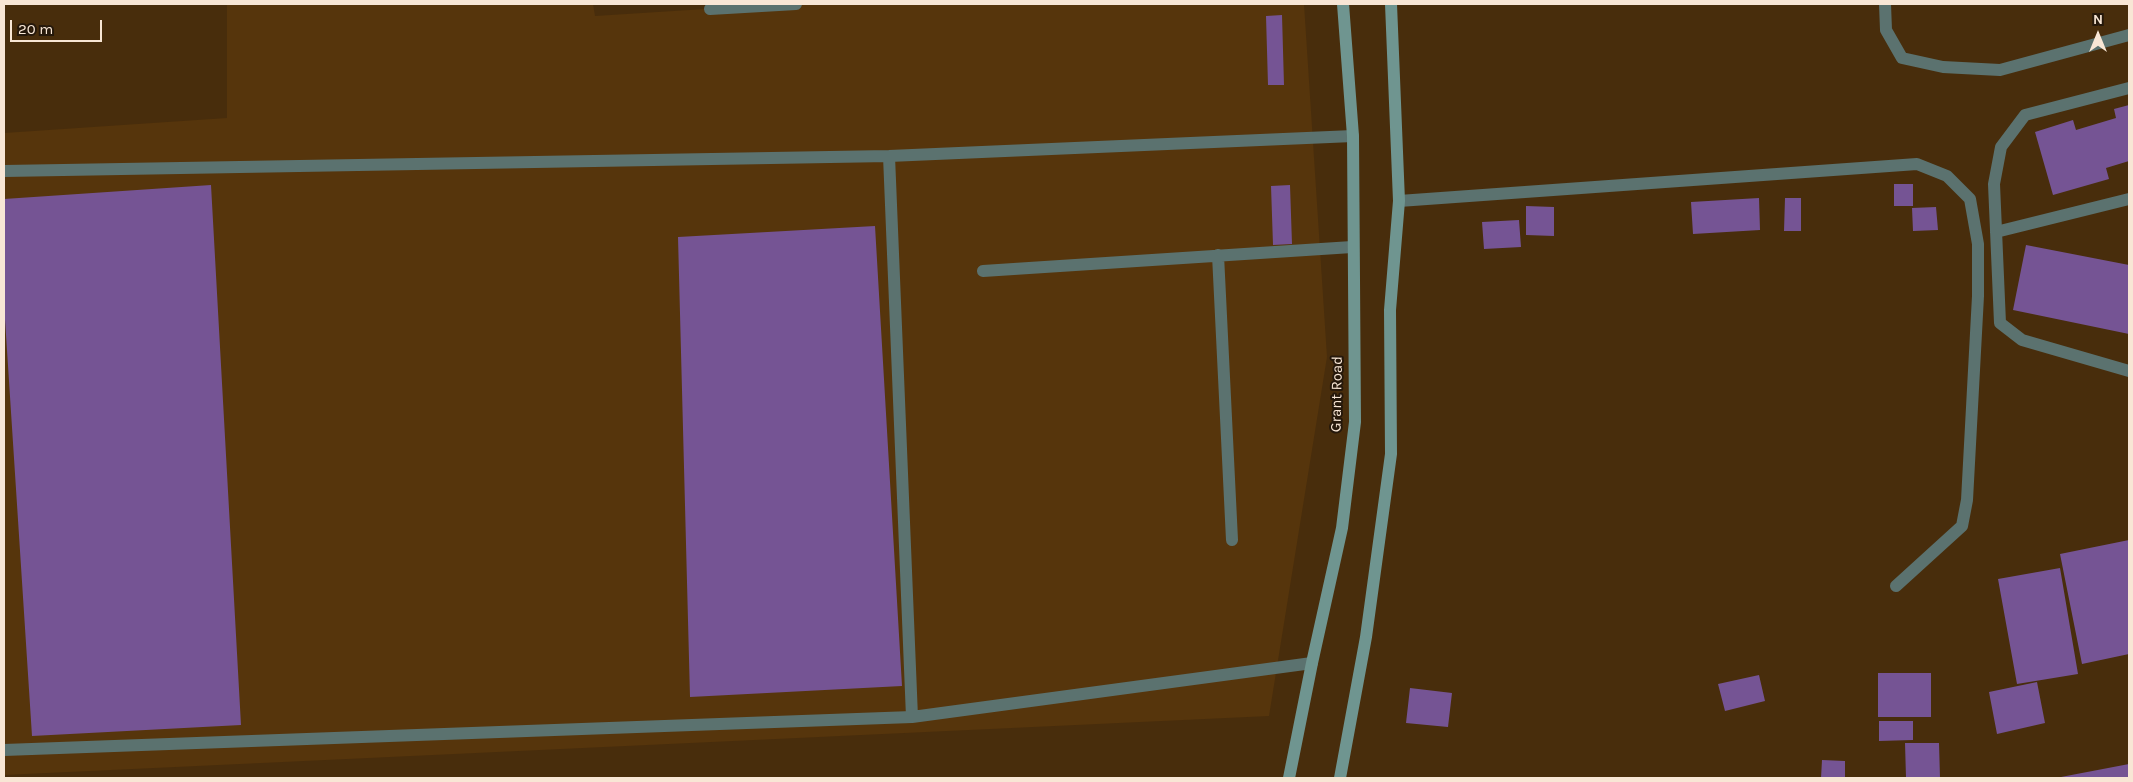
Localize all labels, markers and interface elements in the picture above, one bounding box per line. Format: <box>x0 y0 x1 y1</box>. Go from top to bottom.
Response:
scale bar <box>12 10 105 42</box>
north arrow <box>2073 10 2123 60</box>
text: N <box>2093 11 2103 28</box>
text: 20 m <box>18 20 53 38</box>
street label: Grant Road <box>1327 356 1347 432</box>

